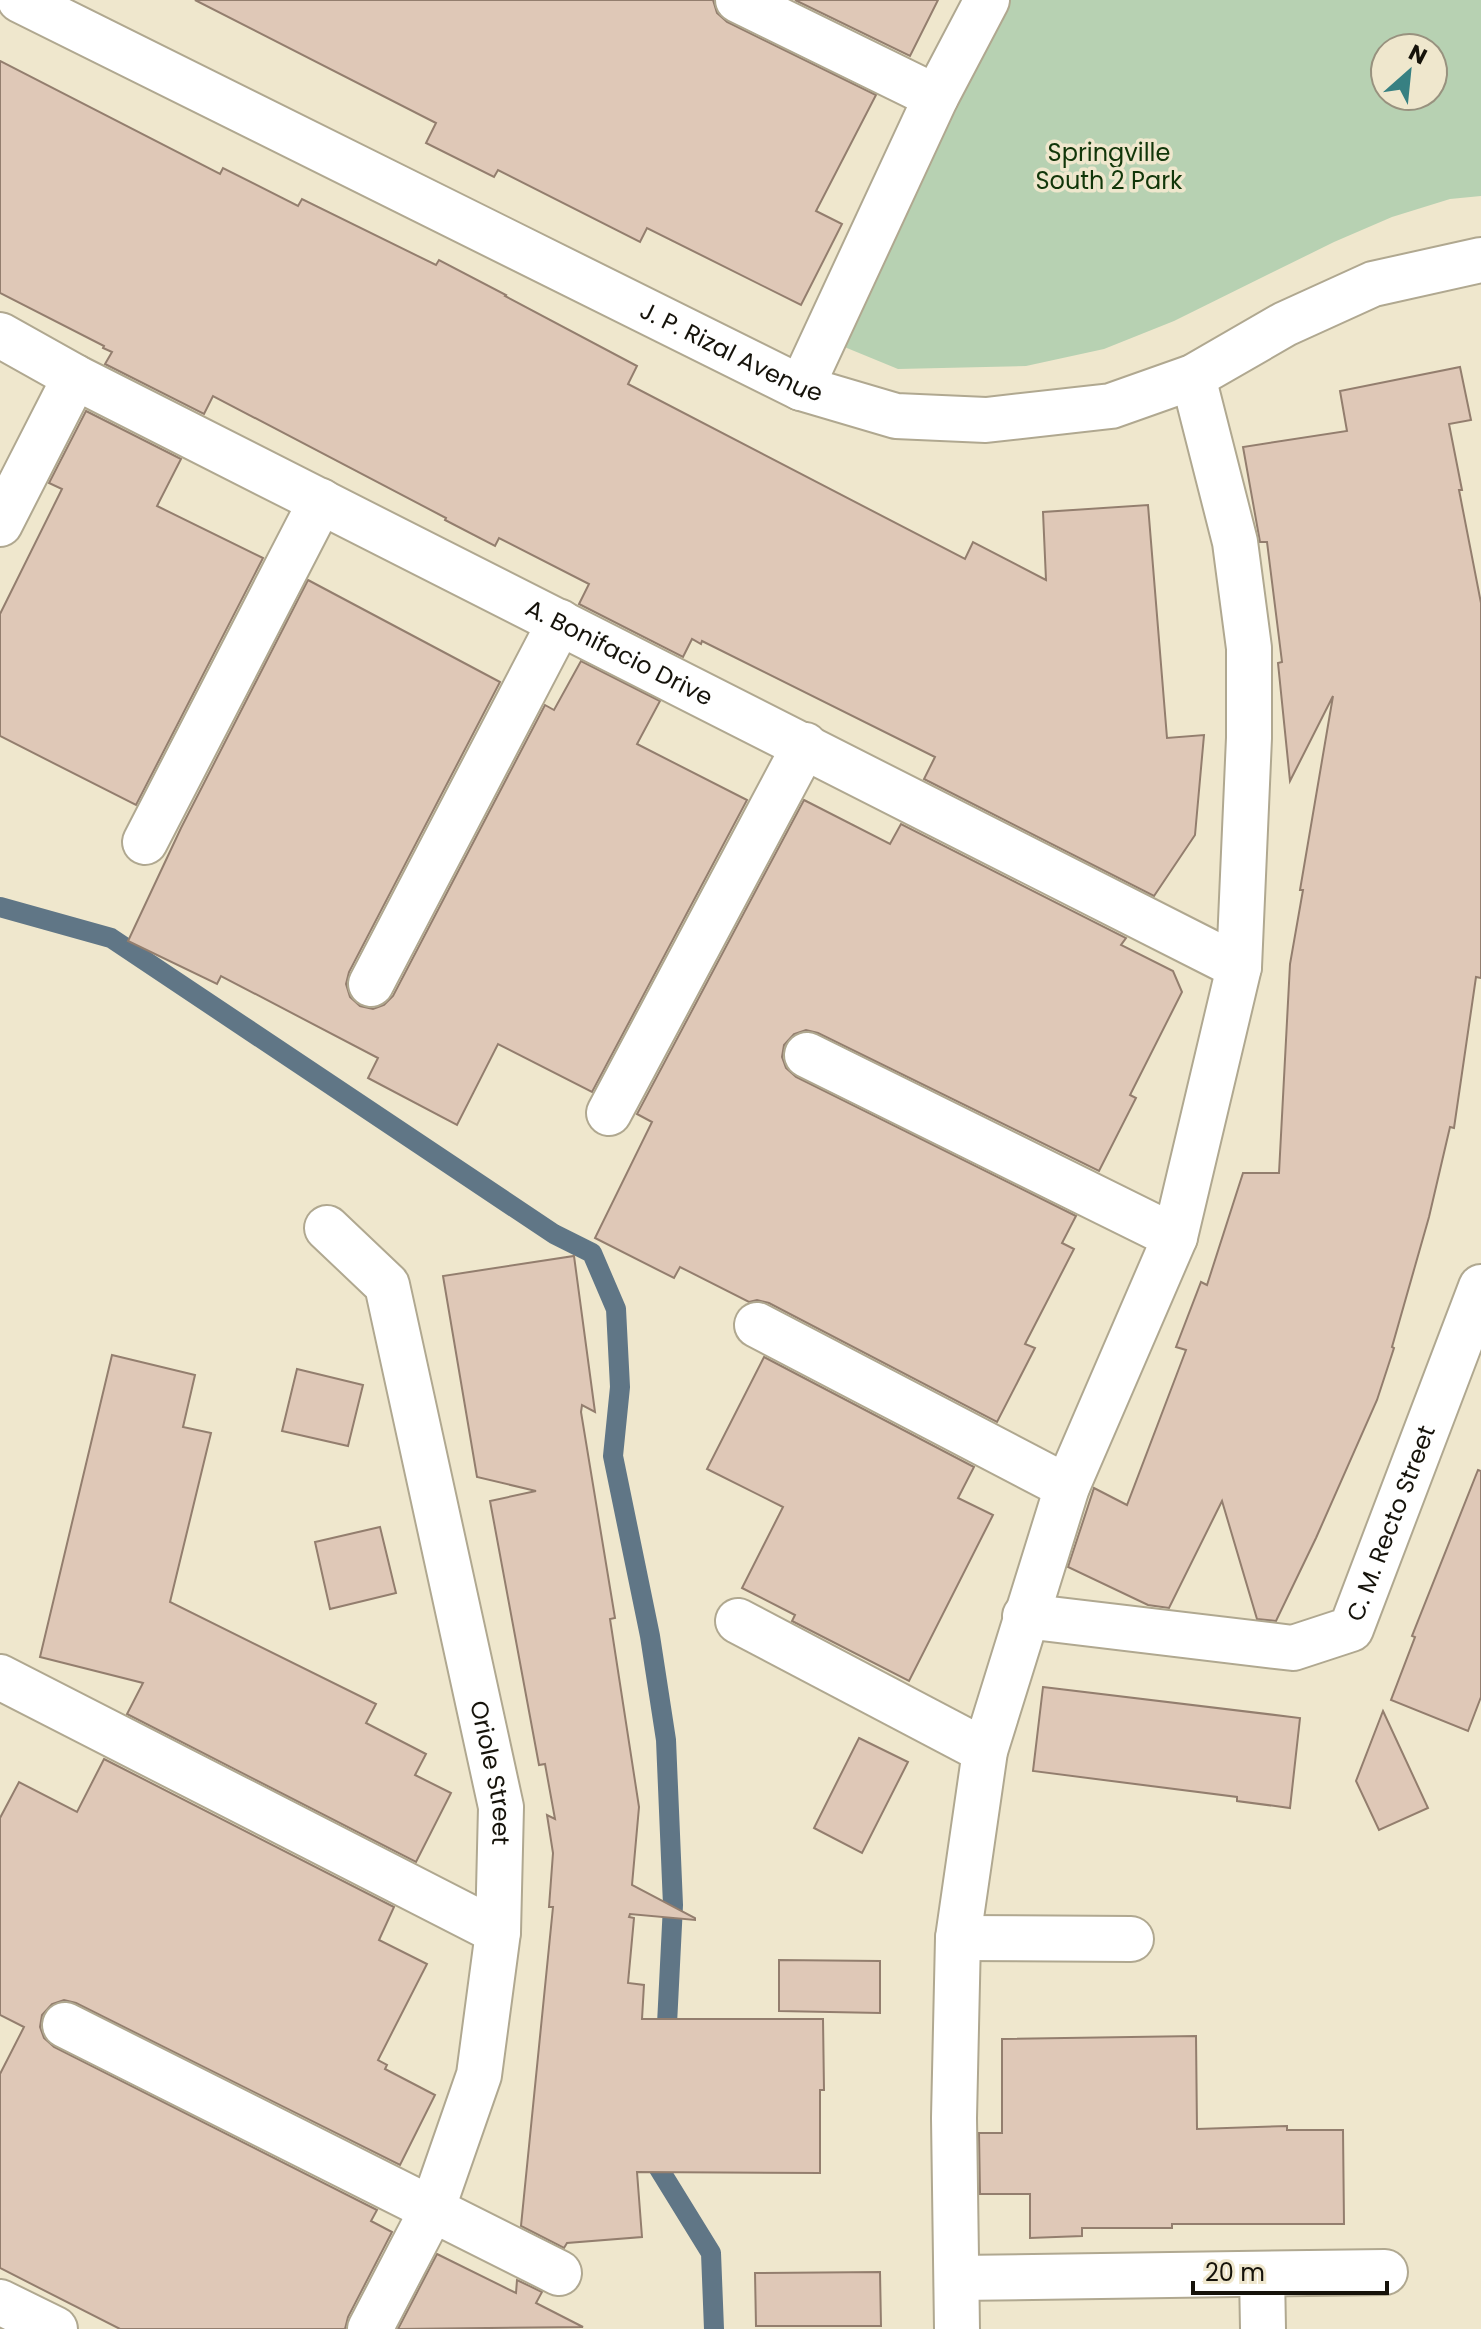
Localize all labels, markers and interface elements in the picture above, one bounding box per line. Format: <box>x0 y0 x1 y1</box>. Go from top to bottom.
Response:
north arrow <box>1369 32 1449 112</box>
text: N <box>1403 37 1432 72</box>
park label: Springville South 2 Park <box>1036 136 1183 197</box>
street label: J. P. Rizal Avenue <box>635 294 827 410</box>
street label: A. Bonifacio Drive <box>520 591 719 714</box>
street label: C. M. Recto Street <box>1338 1420 1443 1626</box>
street label: Oriole Street <box>462 1697 518 1846</box>
scale bar <box>1193 2245 1387 2295</box>
text: 20 m <box>1205 2256 1265 2289</box>

